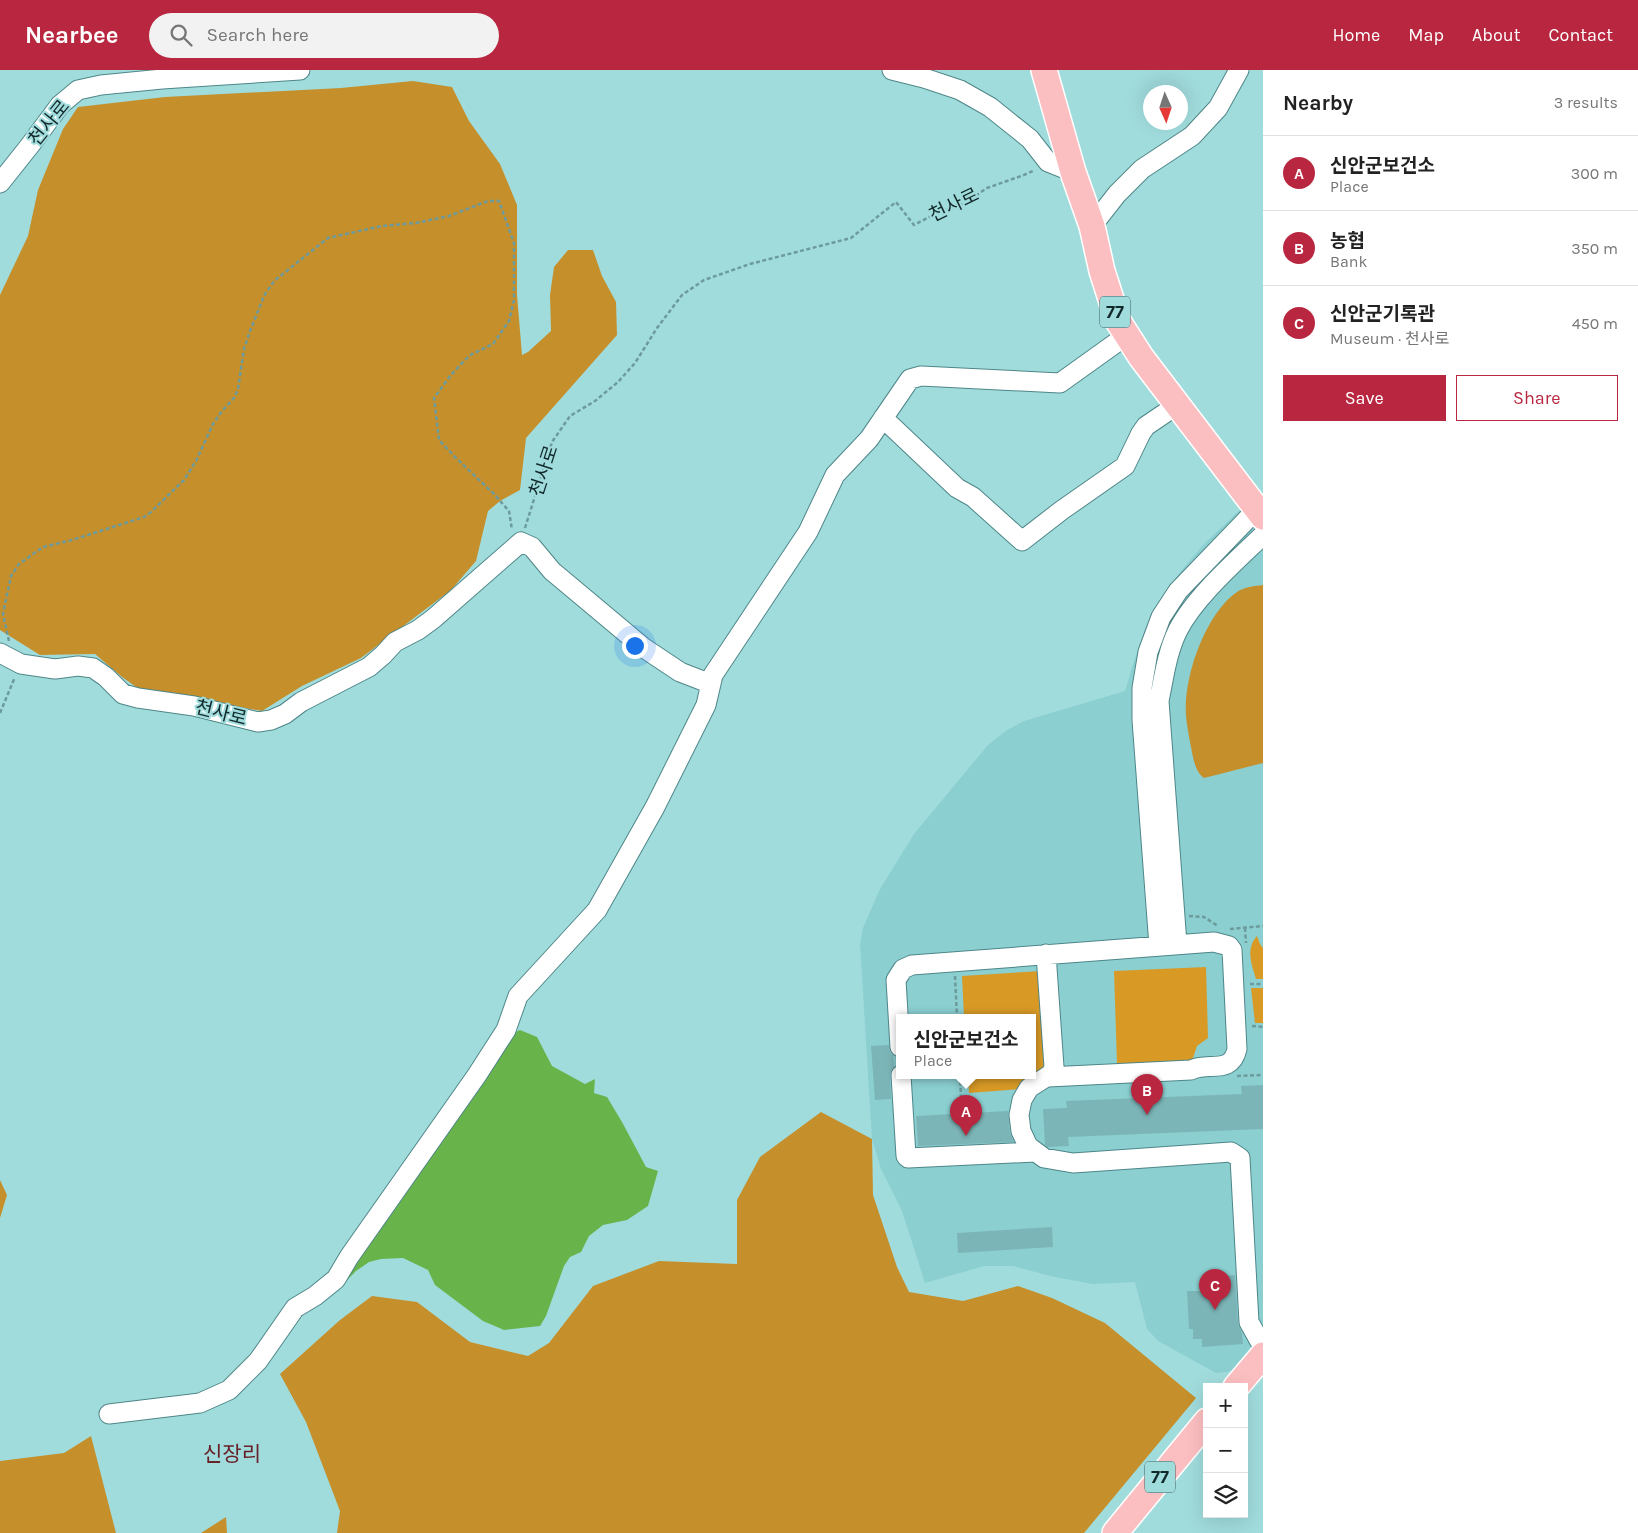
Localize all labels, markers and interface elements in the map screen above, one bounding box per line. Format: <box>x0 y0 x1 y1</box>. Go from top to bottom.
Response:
search box <box>149 13 499 58</box>
text: Nearbee <box>25 21 119 49</box>
icon: search <box>167 21 195 49</box>
text: Search here <box>207 24 309 46</box>
text: Home <box>1332 24 1380 46</box>
text: Map <box>1408 24 1444 46</box>
text: About <box>1472 24 1521 46</box>
text: Contact <box>1549 24 1613 46</box>
north arrow <box>1143 85 1188 130</box>
text: Nearby <box>1283 91 1353 115</box>
text: 3 results <box>1554 93 1618 112</box>
street label: 천사로 <box>24 96 74 150</box>
text: 신안군보건소 <box>1330 155 1435 177</box>
text: A <box>1294 164 1304 183</box>
text: 300 m <box>1571 164 1618 183</box>
text: Place <box>1330 177 1369 196</box>
street label: 천사로 <box>926 184 982 226</box>
text: 농협 <box>1330 230 1365 252</box>
text: B <box>1294 239 1304 258</box>
text: 350 m <box>1571 239 1618 258</box>
text: Bank <box>1330 252 1367 271</box>
road number: 77 <box>1100 296 1130 328</box>
text: 신안군기록관 <box>1330 303 1435 325</box>
text: C <box>1294 314 1304 333</box>
text: 450 m <box>1572 314 1618 333</box>
text: Museum · 천사로 <box>1330 329 1449 348</box>
button: Save <box>1283 375 1446 421</box>
button: Share <box>1456 375 1618 421</box>
street label: 천사로 <box>525 443 563 499</box>
your location <box>622 633 648 659</box>
street label: 천사로 <box>193 696 249 730</box>
popup <box>896 1014 1036 1079</box>
text: 신안군보건소 <box>914 1029 1018 1051</box>
text: Place <box>914 1051 952 1070</box>
pin: B <box>1131 1074 1163 1115</box>
pin: A <box>950 1095 982 1136</box>
pin: C <box>1199 1269 1231 1310</box>
map controls <box>1203 1383 1248 1518</box>
button: + <box>1203 1383 1248 1428</box>
button: − <box>1203 1428 1248 1473</box>
district label: 신장리 <box>203 1442 261 1466</box>
road number: 77 <box>1145 1461 1175 1492</box>
button: layers <box>1203 1473 1248 1518</box>

